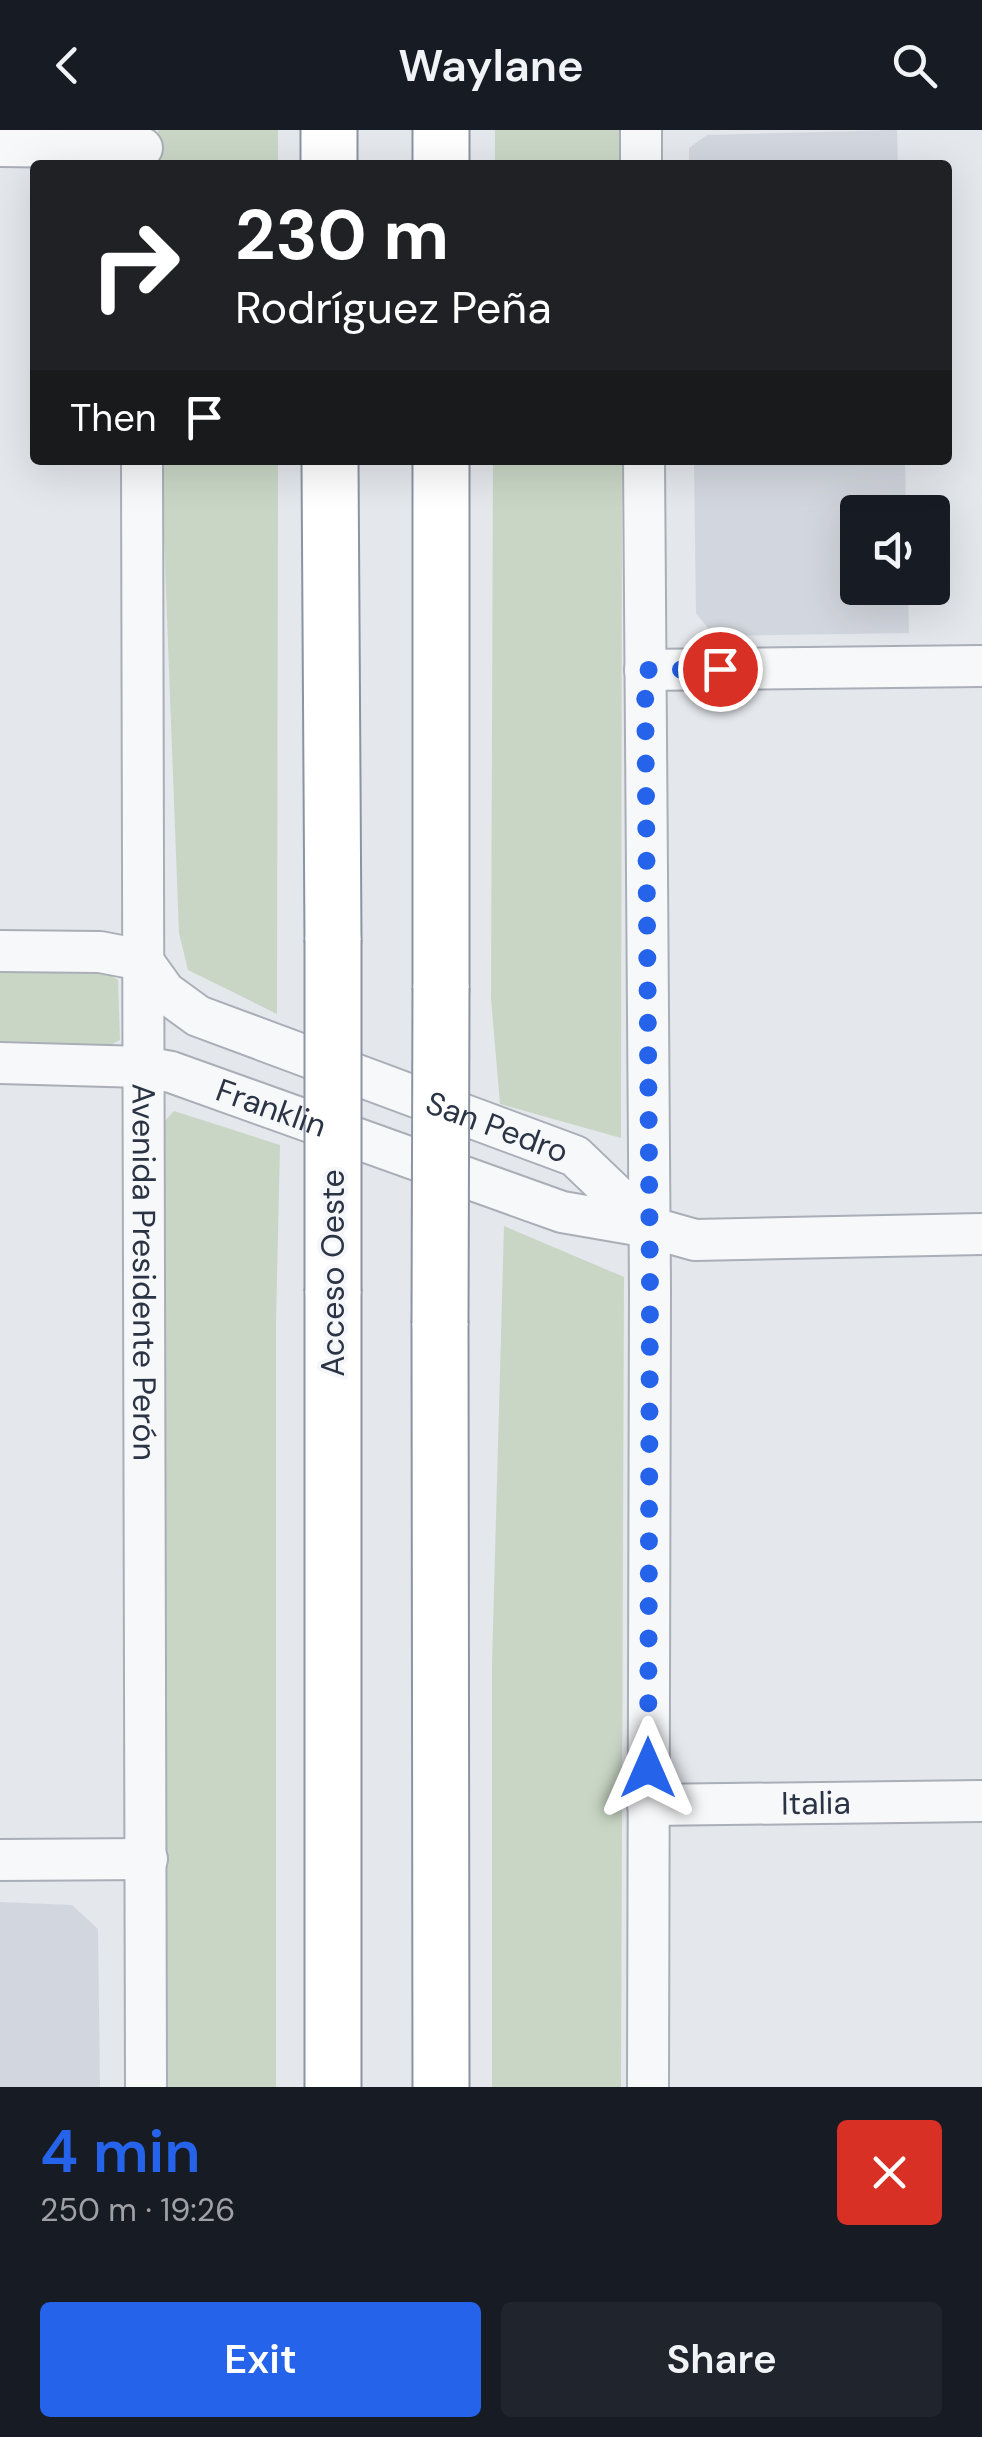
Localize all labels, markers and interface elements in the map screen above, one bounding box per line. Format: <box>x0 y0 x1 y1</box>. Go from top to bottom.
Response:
text: Waylane <box>398 36 584 95</box>
icon: back <box>40 38 95 93</box>
icon: search <box>887 38 942 93</box>
text: 230 m <box>235 190 449 281</box>
icon: right <box>70 200 200 330</box>
text: Rodríguez Peña <box>235 278 552 337</box>
icon: arrive <box>177 390 232 445</box>
text: Then <box>70 393 157 443</box>
map controls <box>840 495 950 605</box>
button: sound <box>840 495 950 605</box>
pin <box>678 627 763 712</box>
icon: arrive <box>693 642 748 697</box>
street label: Franklin <box>210 1069 332 1147</box>
street label: San Pedro <box>420 1081 574 1173</box>
street label: Avenida Presidente Perón <box>123 1083 165 1461</box>
street label: Acceso Oeste <box>312 1169 354 1377</box>
position arrow <box>596 1716 700 1820</box>
street label: Italia <box>781 1782 851 1824</box>
text: 4 min <box>40 2112 201 2191</box>
button: close <box>837 2120 942 2225</box>
text: 250 m · 19:26 <box>40 2189 235 2231</box>
button: Exit <box>40 2302 481 2417</box>
button: Share <box>501 2302 942 2417</box>

